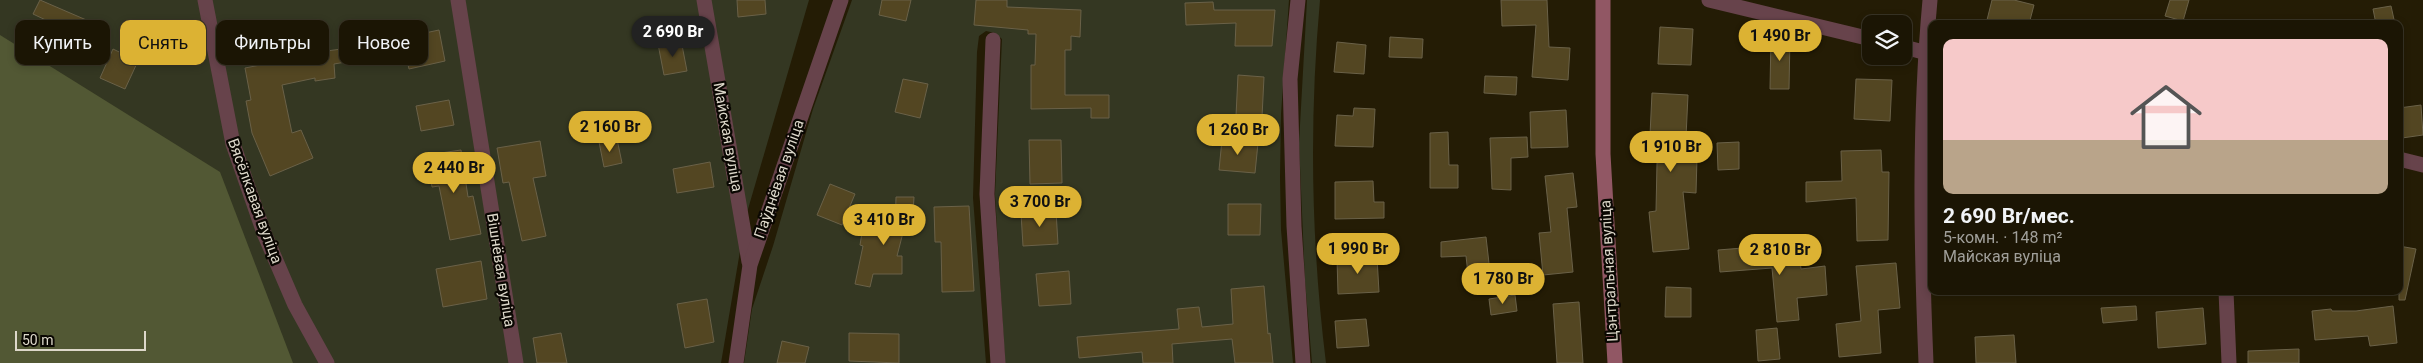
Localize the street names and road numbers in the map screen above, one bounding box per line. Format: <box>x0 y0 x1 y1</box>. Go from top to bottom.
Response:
street label: Майская вуліца <box>710 81 746 193</box>
street label: Паўднёвая вуліца <box>750 117 808 241</box>
street label: Вясёлкавая вуліца <box>224 136 286 266</box>
street label: Цэнтральная вуліца <box>1596 200 1622 342</box>
street label: Вішнёвая вуліца <box>483 212 519 328</box>

